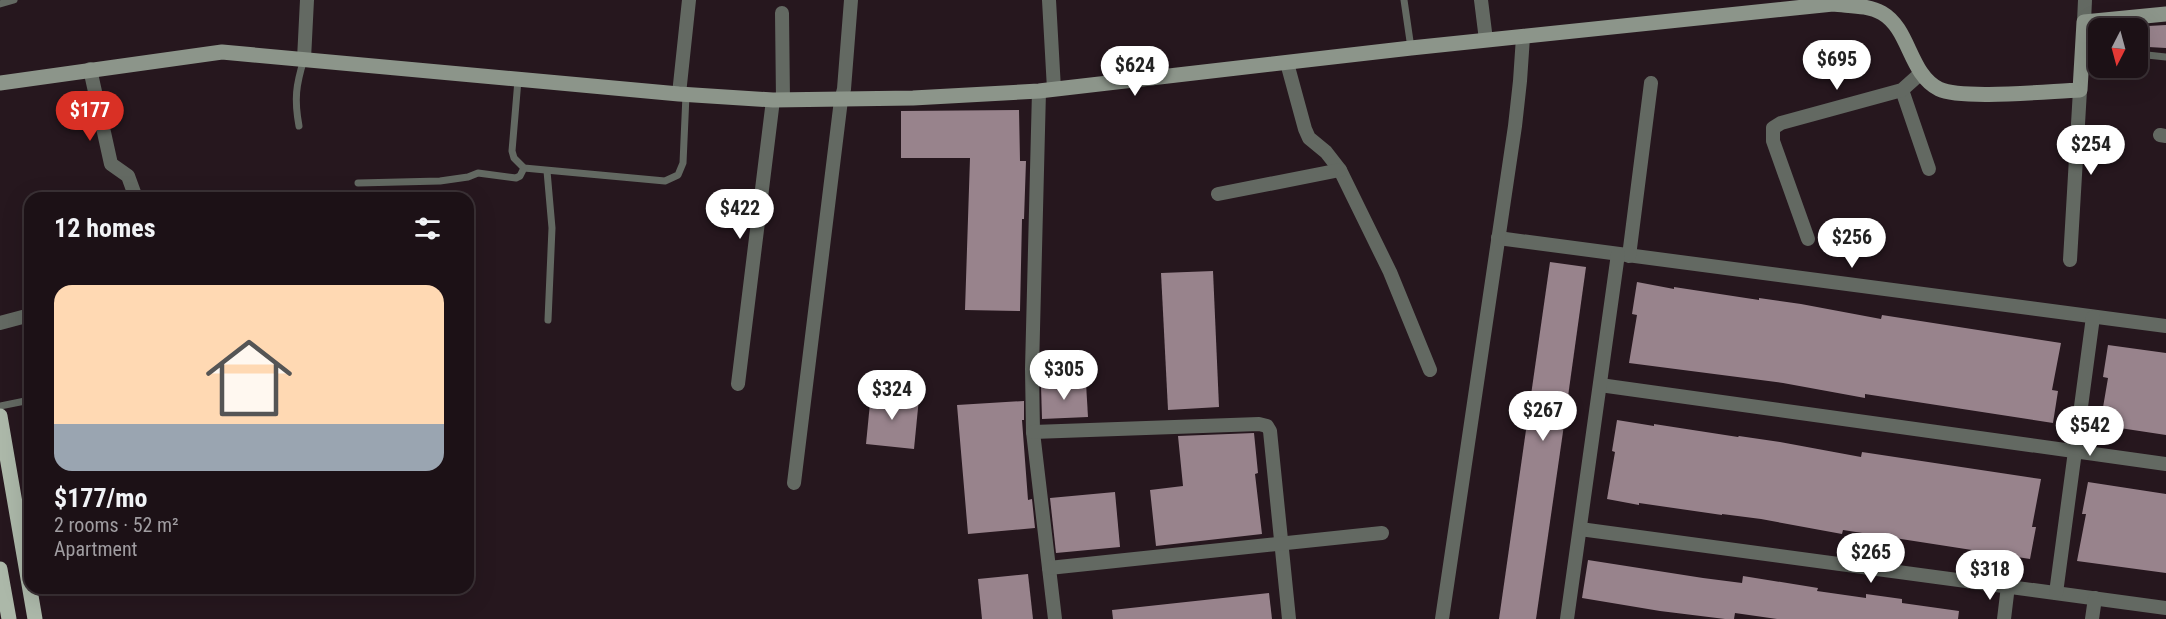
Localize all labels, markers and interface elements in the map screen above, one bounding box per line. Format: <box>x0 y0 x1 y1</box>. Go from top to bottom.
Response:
north arrow <box>2088 18 2148 78</box>
map controls <box>2088 18 2148 78</box>
pin: $695 <box>1801 40 1873 91</box>
pin: $624 <box>1099 46 1171 97</box>
text: $695 <box>1817 47 1857 71</box>
text: $624 <box>1115 53 1155 77</box>
pin: $177 <box>54 91 126 142</box>
text: $177 <box>70 98 110 122</box>
pin: $254 <box>2055 125 2127 176</box>
text: $254 <box>2071 132 2111 156</box>
pin: $422 <box>704 189 776 240</box>
text: $422 <box>720 196 760 220</box>
icon: filters <box>411 212 444 245</box>
text: 12 homes <box>54 213 156 243</box>
pin: $256 <box>1816 218 1888 269</box>
text: $256 <box>1832 225 1872 249</box>
icon: home <box>195 324 303 432</box>
pin: $305 <box>1028 350 1100 401</box>
text: $305 <box>1044 357 1084 381</box>
pin: $324 <box>856 370 928 421</box>
text: $324 <box>872 377 912 401</box>
pin: $267 <box>1507 391 1579 442</box>
text: $267 <box>1523 398 1563 422</box>
pin: $542 <box>2054 406 2126 457</box>
text: $542 <box>2070 413 2110 437</box>
text: $177/mo <box>54 483 147 513</box>
text: 2 rooms · 52 m² <box>54 513 179 537</box>
pin: $265 <box>1835 533 1907 584</box>
text: Apartment <box>54 537 138 561</box>
text: $265 <box>1851 540 1891 564</box>
pin: $318 <box>1954 550 2026 601</box>
text: $318 <box>1970 557 2010 581</box>

